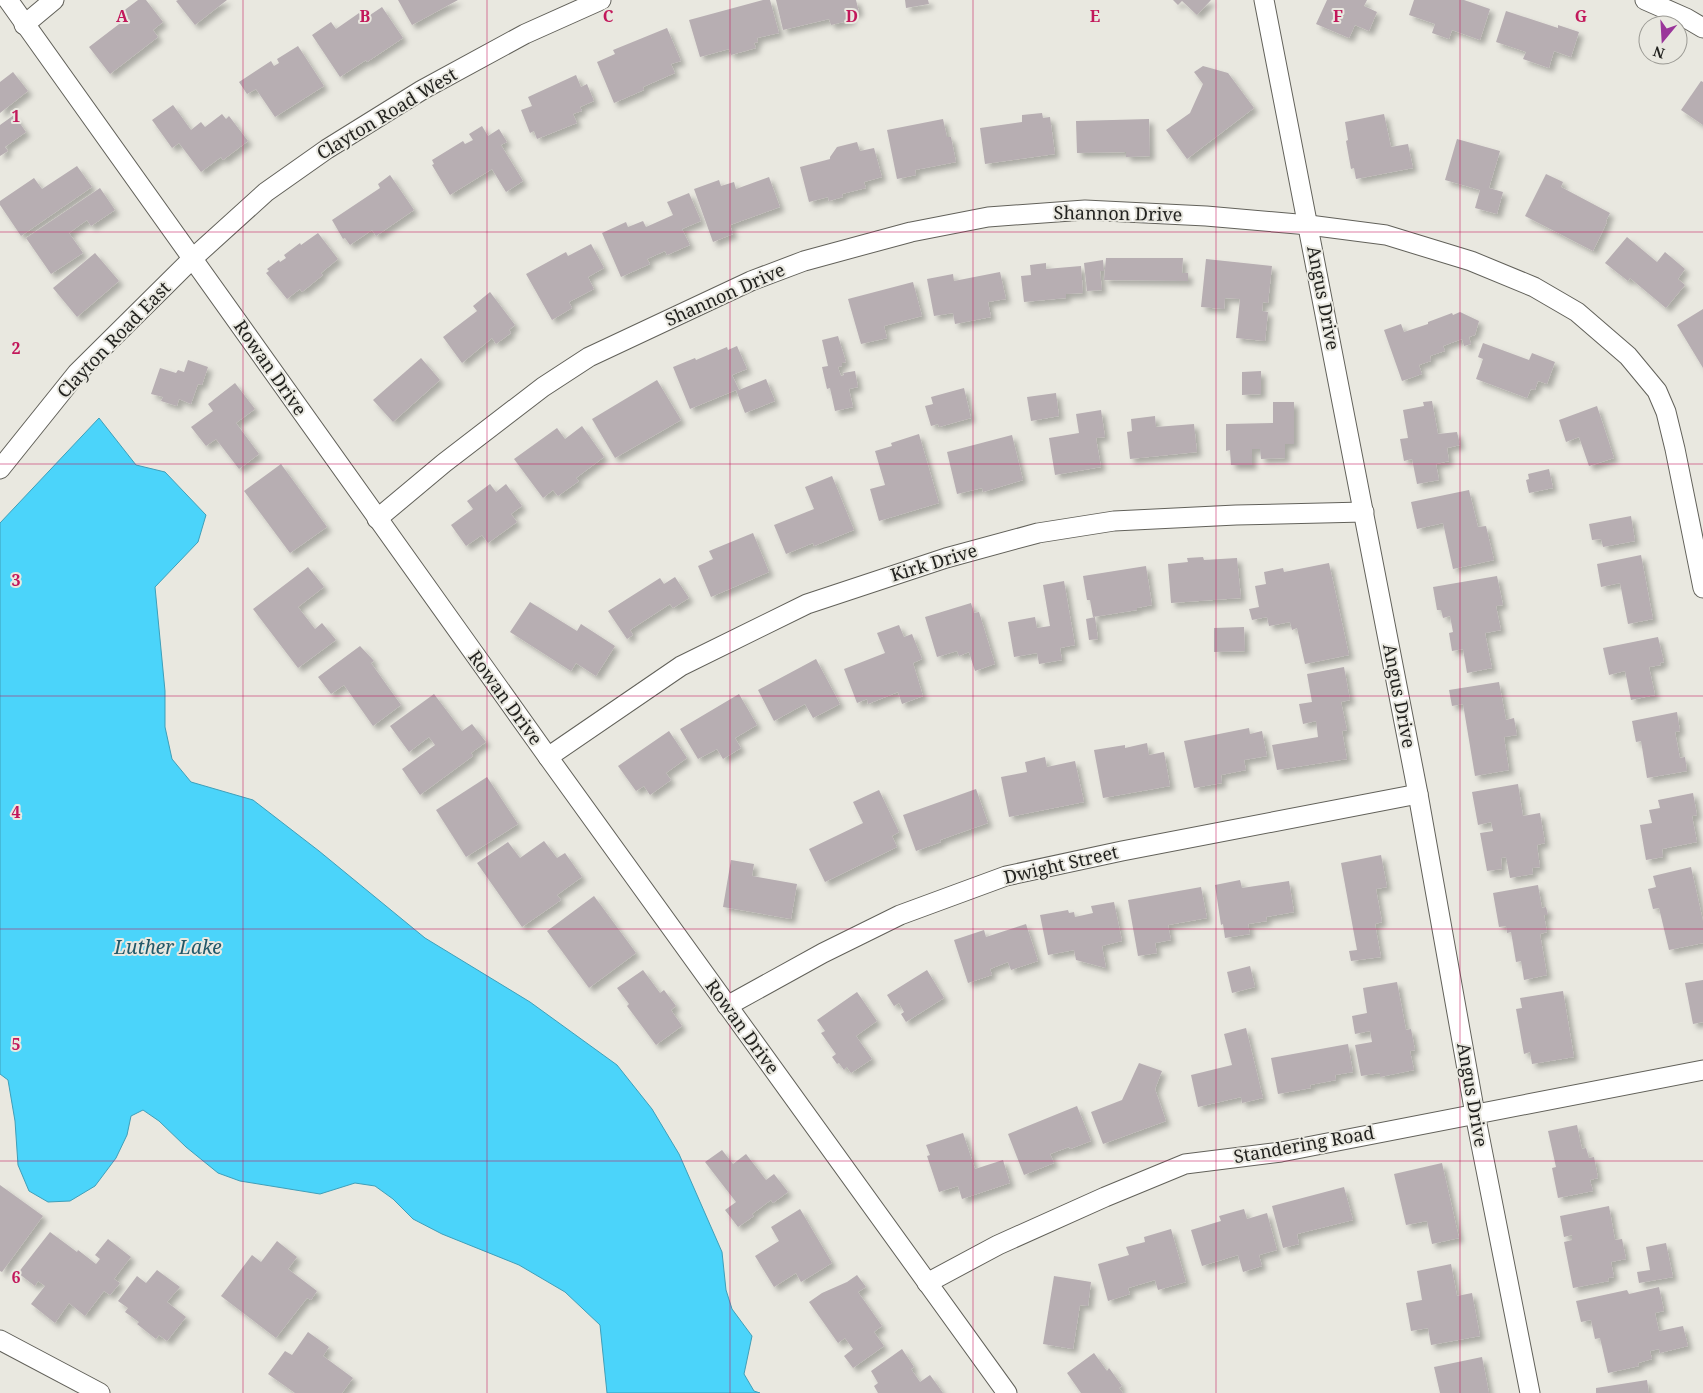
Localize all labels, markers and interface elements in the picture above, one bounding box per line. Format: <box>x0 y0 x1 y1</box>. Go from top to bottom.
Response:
text: A <box>116 5 129 27</box>
text: B <box>360 5 371 27</box>
text: C <box>603 5 614 27</box>
text: D <box>846 5 858 27</box>
text: E <box>1090 5 1100 27</box>
text: F <box>1333 5 1343 27</box>
text: G <box>1575 5 1587 27</box>
north arrow <box>1638 15 1688 65</box>
text: N <box>1651 42 1667 64</box>
street label: Clayton Road West <box>312 62 461 165</box>
text: 1 <box>11 105 21 127</box>
street label: Shannon Drive <box>1053 200 1183 226</box>
street label: Angus Drive <box>1302 244 1346 352</box>
street label: Shannon Drive <box>661 257 788 331</box>
street label: Clayton Road East <box>51 276 175 403</box>
street label: Rowan Drive <box>229 315 313 420</box>
text: 2 <box>11 337 21 359</box>
street label: Kirk Drive <box>887 537 980 587</box>
text: 3 <box>11 569 21 591</box>
street label: Angus Drive <box>1378 642 1422 750</box>
street label: Rowan Drive <box>463 645 548 750</box>
text: 4 <box>11 801 21 823</box>
street label: Dwight Street <box>1001 839 1120 889</box>
water label: Luther Lake <box>113 934 222 960</box>
street label: Rowan Drive <box>700 974 785 1079</box>
text: 5 <box>11 1033 21 1055</box>
street label: Angus Drive <box>1452 1041 1494 1149</box>
street label: Standering Road <box>1232 1120 1376 1168</box>
text: 6 <box>11 1266 21 1288</box>

